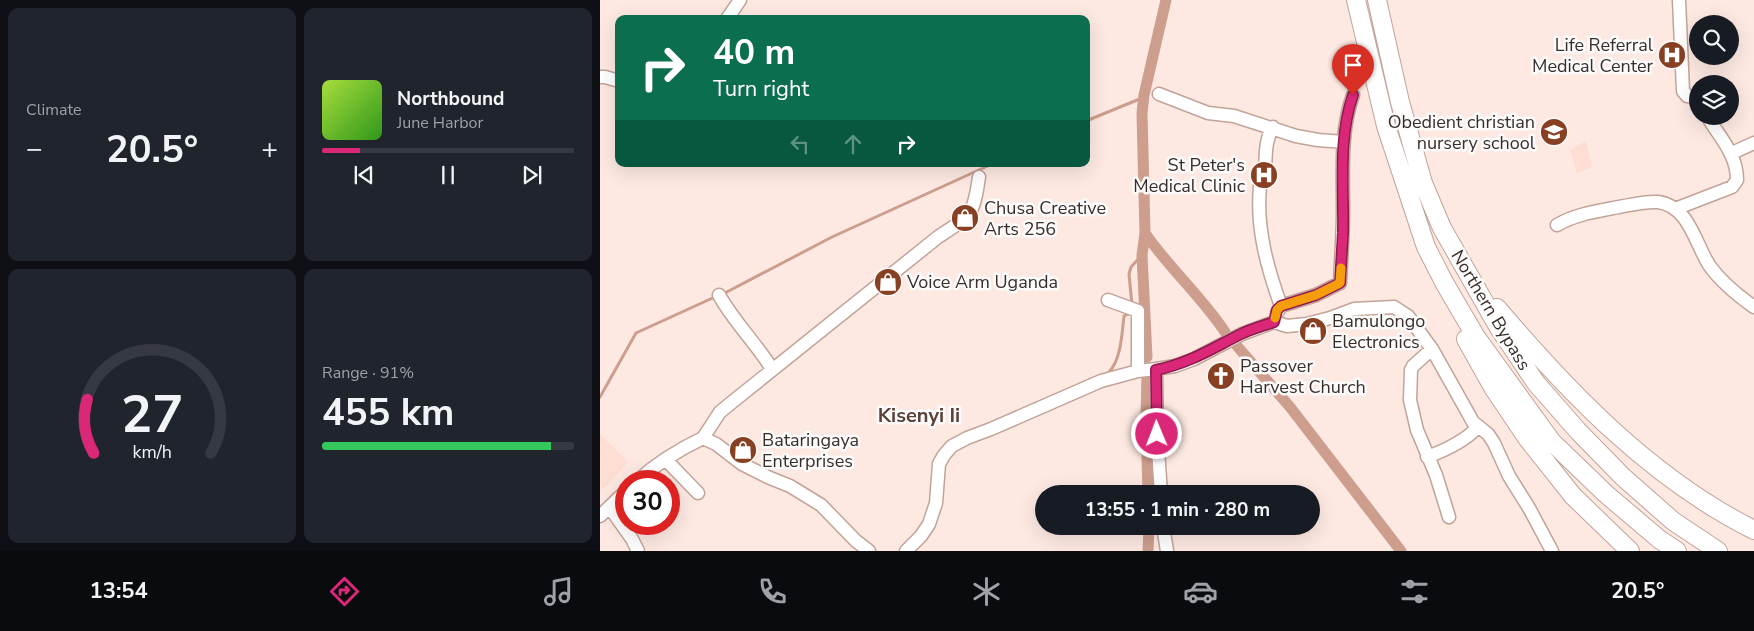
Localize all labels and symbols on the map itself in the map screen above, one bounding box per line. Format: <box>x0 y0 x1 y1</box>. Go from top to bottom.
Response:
place label: Life Referral Medical Center <box>1532 33 1654 78</box>
hospital icon: Life Referral Medical Center <box>1657 40 1687 70</box>
pin <box>1332 44 1374 95</box>
place label: Obedient christian nursery school <box>1388 110 1536 155</box>
school or university icon: Obedient christian nursery school <box>1539 117 1569 147</box>
place label: St Peter's Medical Clinic <box>1133 153 1245 198</box>
hospital icon: St Peter's Medical Clinic <box>1249 160 1279 190</box>
place label: Chusa Creative Arts 256 <box>984 196 1106 241</box>
shop icon: Chusa Creative Arts 256 <box>950 203 980 233</box>
street label: Northern Bypass <box>1446 245 1536 375</box>
shop icon: Voice Arm Uganda <box>873 267 903 297</box>
place label: Voice Arm Uganda <box>906 270 1058 294</box>
place label: Bamulongo Electronics <box>1332 309 1425 354</box>
shop icon: Bamulongo Electronics <box>1298 316 1328 346</box>
place label: Passover Harvest Church <box>1240 354 1366 399</box>
church icon: Passover Harvest Church <box>1206 361 1236 391</box>
district label: Kisenyi Ii <box>878 402 960 429</box>
position arrow <box>1130 407 1182 459</box>
place label: Bataringaya Enterprises <box>762 428 859 473</box>
shop icon: Bataringaya Enterprises <box>728 435 758 465</box>
speed limit sign: 30 <box>615 470 680 535</box>

